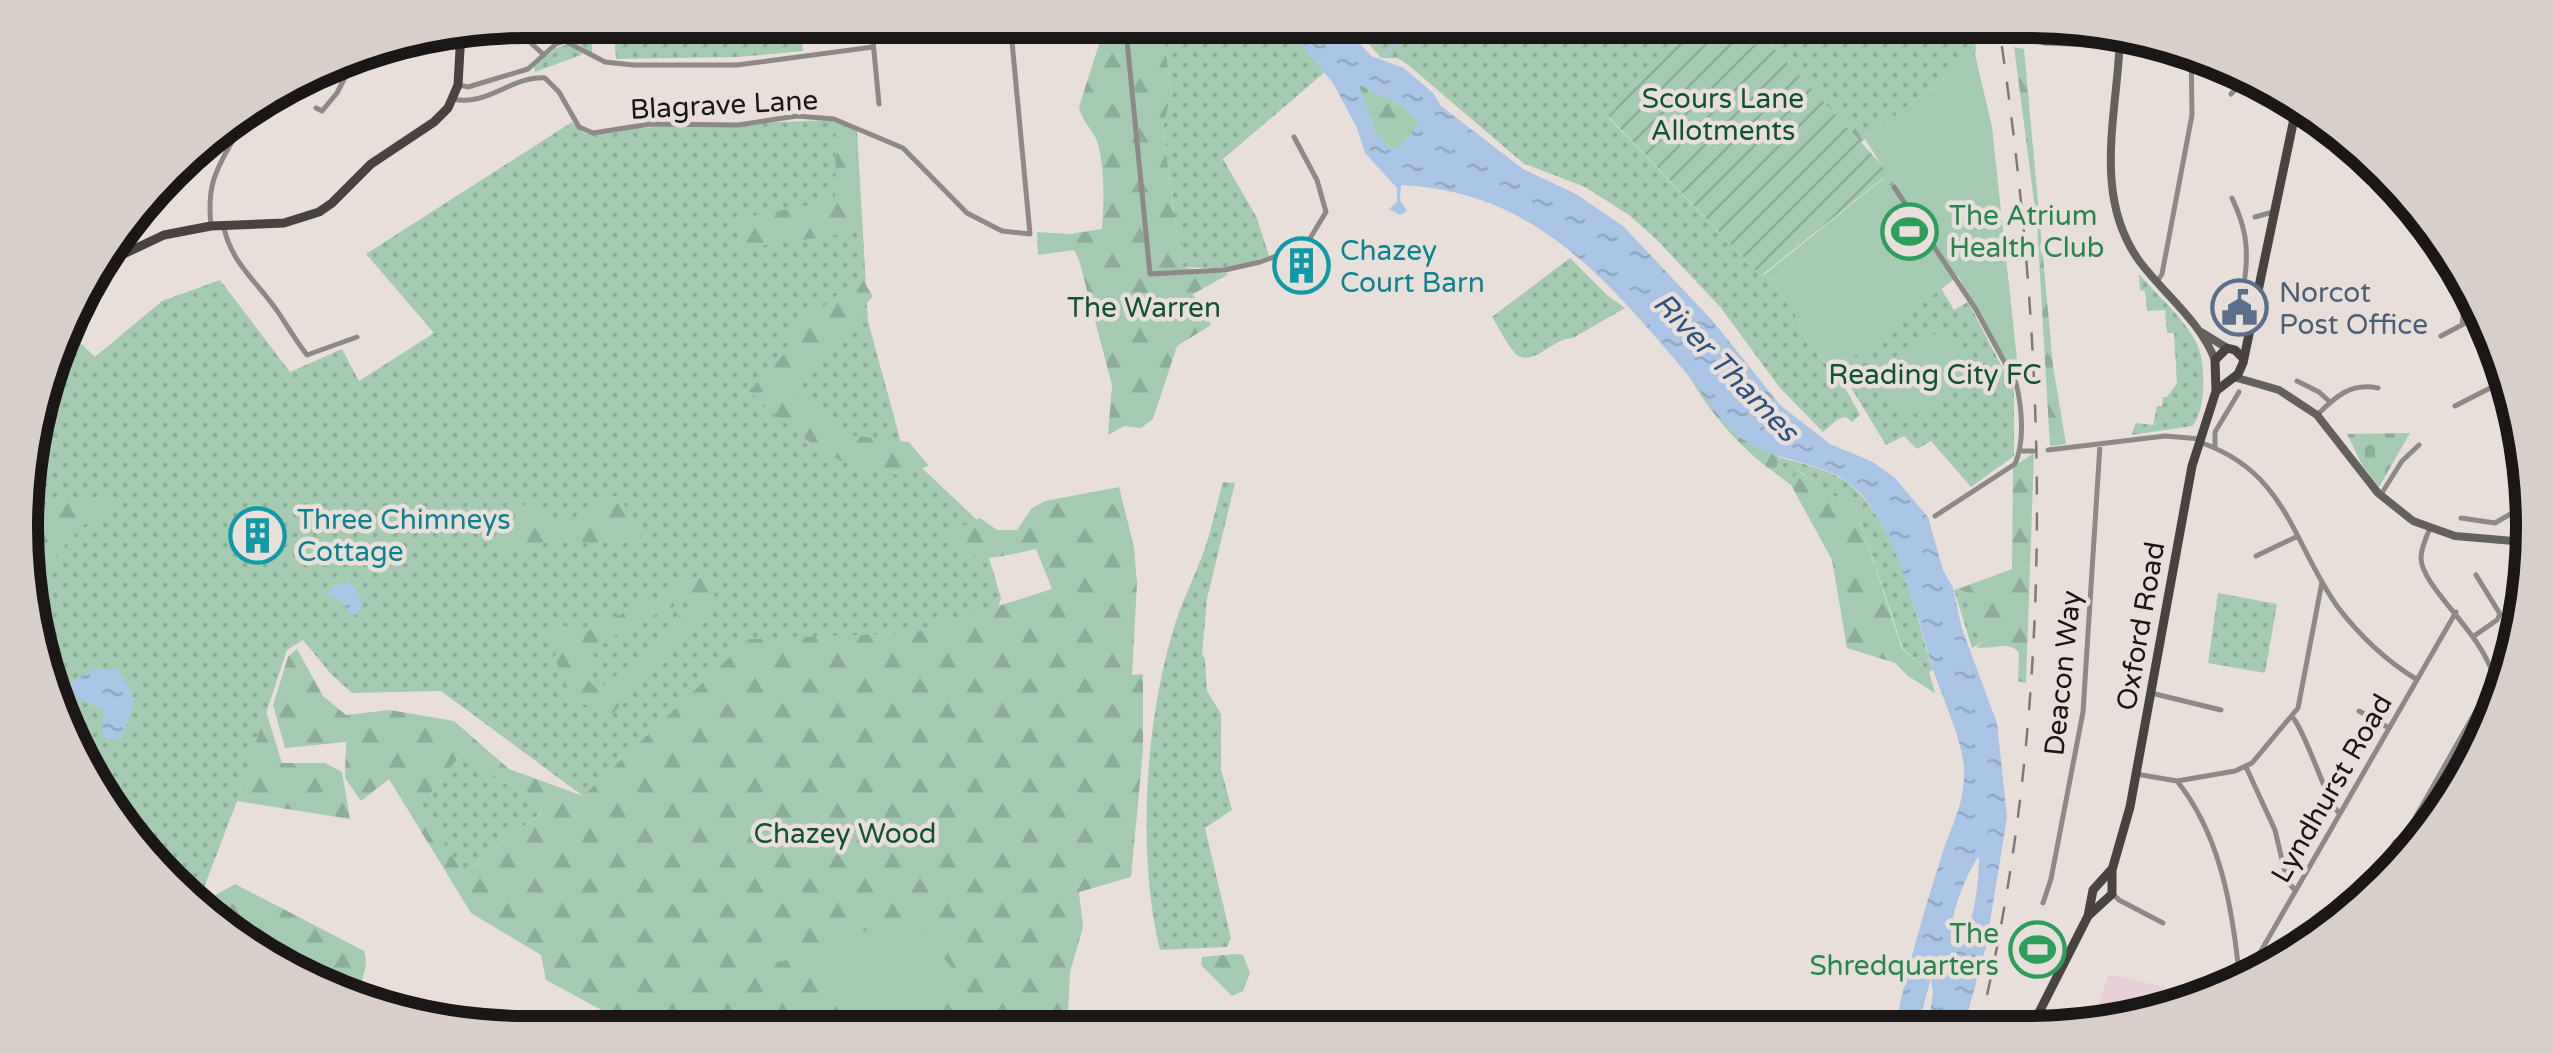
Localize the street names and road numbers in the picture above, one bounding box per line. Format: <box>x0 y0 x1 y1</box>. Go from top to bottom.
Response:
street label: Blagrave Lane <box>629 83 819 127</box>
street label: Oxford Road <box>2109 539 2173 713</box>
street label: Deacon Way <box>2037 589 2089 757</box>
street label: Lyndhurst Road <box>2264 688 2400 889</box>

